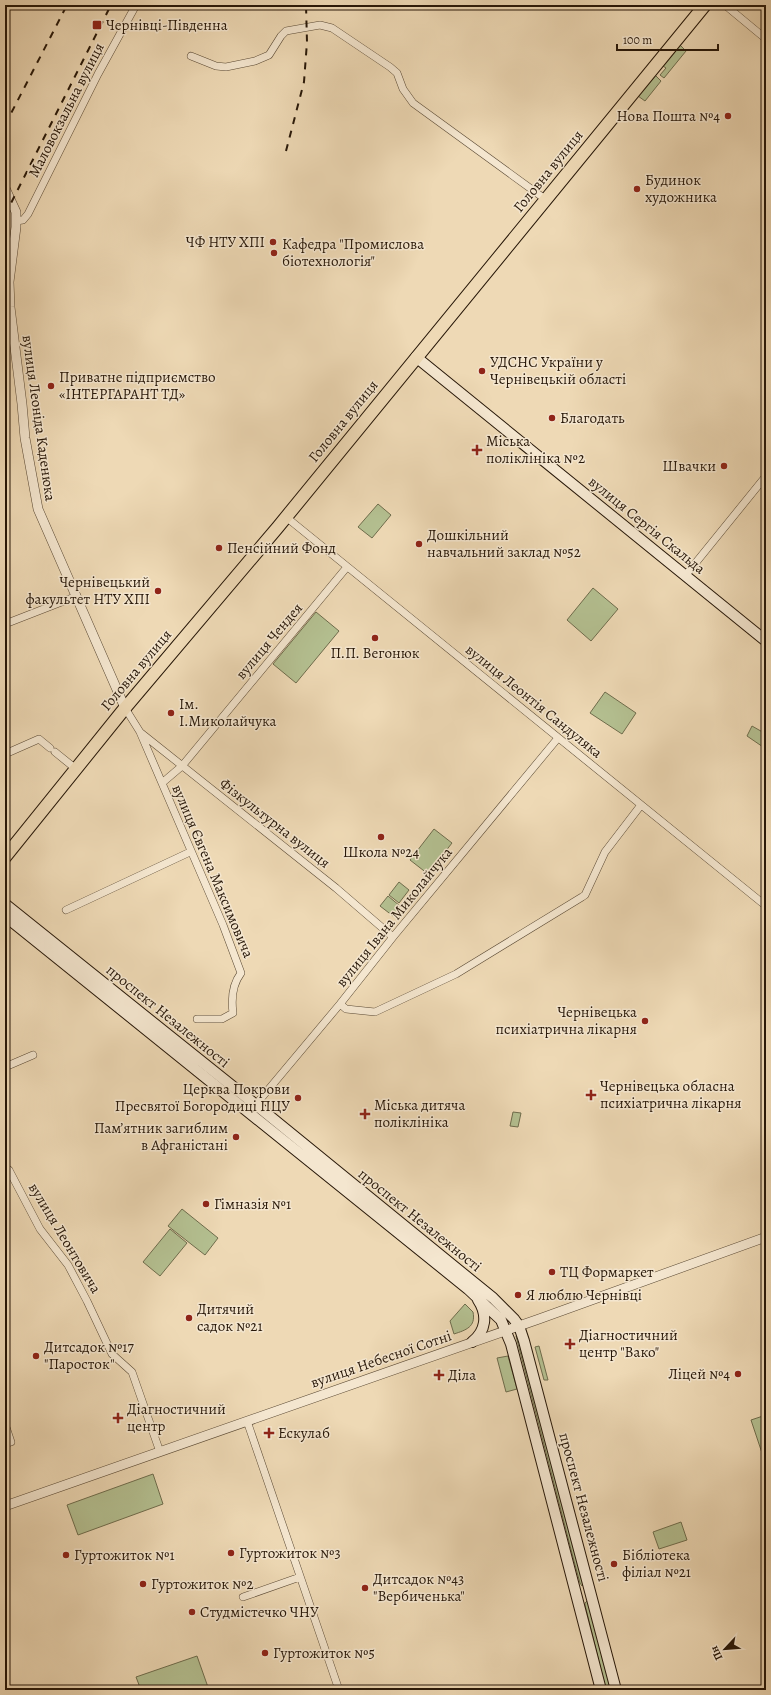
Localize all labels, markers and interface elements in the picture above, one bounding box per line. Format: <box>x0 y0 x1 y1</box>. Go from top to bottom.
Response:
place label: Чернівці-Південна <box>106 15 228 35</box>
marker: Чернівці-Південна <box>91 19 103 31</box>
scale bar <box>617 26 718 52</box>
text: 100 m <box>623 32 652 48</box>
street label: Маловокзальна вулиця <box>23 39 109 181</box>
place label: Нова Пошта №4 <box>617 106 720 126</box>
marker: Нова Пошта №4 <box>723 111 733 121</box>
street label: Головна вулиця <box>509 126 587 216</box>
place label: Будинок художника <box>645 170 717 207</box>
marker: Будинок художника <box>632 184 642 194</box>
place label: ЧФ НТУ ХПІ <box>186 232 265 252</box>
place label: Кафедра "Промислова біотехнологія" <box>282 234 424 271</box>
marker: ЧФ НТУ ХПІ <box>268 237 278 247</box>
marker: Кафедра "Промислова біотехнологія" <box>269 248 279 258</box>
street label: вулиця Леоніда Каденюка <box>17 334 61 502</box>
place label: УДСНС України у Чернівецькій області <box>490 352 626 389</box>
marker: УДСНС України у Чернівецькій області <box>477 366 487 376</box>
place label: Приватне підприємство «ІНТЕРГАРАНТ ТД» <box>59 367 216 404</box>
street label: Головна вулиця <box>304 376 382 466</box>
marker: Приватне підприємство «ІНТЕРГАРАНТ ТД» <box>46 381 56 391</box>
place label: Благодать <box>560 408 625 428</box>
marker: Благодать <box>547 413 557 423</box>
place label: Міська поліклініка №2 <box>486 431 585 468</box>
marker: Міська поліклініка №2 <box>471 444 483 456</box>
place label: Швачки <box>662 456 716 476</box>
marker: Швачки <box>719 461 729 471</box>
street label: вулиця Сергія Скальда <box>584 472 710 578</box>
place label: Дошкільний навчальний заклад №52 <box>427 525 581 562</box>
place label: Пенсійний Фонд <box>227 538 336 558</box>
marker: Дошкільний навчальний заклад №52 <box>414 539 424 549</box>
marker: Пенсійний Фонд <box>214 543 224 553</box>
place label: Чернівецький факультет НТУ ХПІ <box>25 572 150 609</box>
marker: Чернівецький факультет НТУ ХПІ <box>153 586 163 596</box>
street label: вулиця Чендея <box>231 599 307 683</box>
street label: Головна вулиця <box>96 625 176 715</box>
marker: П.П. Вегонюк <box>370 633 380 643</box>
street label: вулиця Леонтія Сандуляка <box>461 640 607 763</box>
place label: П.П. Вегонюк <box>330 643 420 663</box>
place label: Ім. І.Миколайчука <box>179 694 277 731</box>
marker: Ім. І.Миколайчука <box>166 708 176 718</box>
street label: Фізкультурна вулиця <box>215 773 335 873</box>
street label: вулиця Євгена Максимовича <box>167 781 259 961</box>
marker: Школа №24 <box>376 832 386 842</box>
place label: Школа №24 <box>343 842 419 862</box>
street label: вулиця Івана Миколайчука <box>331 843 457 991</box>
street label: проспект Незалежності <box>102 960 234 1072</box>
place label: Чернівецька психіатрична лікарня <box>496 1002 637 1039</box>
marker: Чернівецька психіатрична лікарня <box>640 1016 650 1026</box>
place label: Чернівецька обласна психіатрична лікарня <box>600 1076 741 1113</box>
place label: Церква Покрови Пресвятої Богородиці ПЦУ <box>115 1079 290 1116</box>
marker: Чернівецька обласна психіатрична лікарня <box>585 1089 597 1101</box>
marker: Церква Покрови Пресвятої Богородиці ПЦУ <box>293 1093 303 1103</box>
place label: Міська дитяча поліклініка <box>374 1095 465 1132</box>
marker: Міська дитяча поліклініка <box>359 1108 371 1120</box>
place label: Пам’ятник загиблим в Афганістані <box>94 1118 228 1155</box>
marker: Пам’ятник загиблим в Афганістані <box>231 1132 241 1142</box>
street label: проспект Незалежності <box>354 1164 486 1276</box>
street label: вулиця Леонтовича <box>24 1179 106 1297</box>
place label: Гімназія №1 <box>214 1194 291 1214</box>
marker: Гімназія №1 <box>201 1199 211 1209</box>
place label: ТЦ Формаркет <box>560 1262 654 1282</box>
marker: ТЦ Формаркет <box>547 1267 557 1277</box>
place label: Я люблю Чернівці <box>526 1285 642 1305</box>
marker: Я люблю Чернівці <box>513 1290 523 1300</box>
place label: Дитячий садок №21 <box>197 1299 263 1336</box>
marker: Дитячий садок №21 <box>184 1313 194 1323</box>
place label: Діагностичний центр "Вако" <box>579 1325 678 1362</box>
street label: вулиця Небесної Сотні <box>308 1326 454 1392</box>
place label: Дитсадок №17 "Паросток" <box>44 1337 134 1374</box>
marker: Діагностичний центр "Вако" <box>564 1338 576 1350</box>
marker: Дитсадок №17 "Паросток" <box>31 1351 41 1361</box>
place label: Ліцей №4 <box>668 1364 730 1384</box>
place label: Діла <box>448 1365 476 1385</box>
marker: Діла <box>433 1369 445 1381</box>
marker: Ліцей №4 <box>733 1369 743 1379</box>
place label: Діагностичний центр <box>127 1399 226 1436</box>
marker: Діагностичний центр <box>112 1412 124 1424</box>
place label: Ескулаб <box>278 1423 330 1443</box>
marker: Ескулаб <box>263 1427 275 1439</box>
street label: проспект Незалежності <box>554 1430 614 1584</box>
place label: Гуртожиток №3 <box>239 1543 341 1563</box>
place label: Гуртожиток №1 <box>74 1545 175 1565</box>
place label: Бібліотека філіал №21 <box>622 1545 691 1582</box>
marker: Гуртожиток №3 <box>226 1548 236 1558</box>
marker: Гуртожиток №1 <box>61 1550 71 1560</box>
marker: Бібліотека філіал №21 <box>609 1559 619 1569</box>
place label: Дитсадок №43 "Вербиченька" <box>373 1569 465 1606</box>
place label: Гуртожиток №2 <box>151 1574 254 1594</box>
marker: Гуртожиток №2 <box>138 1579 148 1589</box>
marker: Дитсадок №43 "Вербиченька" <box>360 1583 370 1593</box>
place label: Студмістечко ЧНУ <box>200 1602 319 1622</box>
marker: Студмістечко ЧНУ <box>187 1607 197 1617</box>
north arrow <box>705 1629 745 1669</box>
place label: Гуртожиток №5 <box>273 1643 375 1663</box>
text: Пн <box>706 1643 726 1663</box>
marker: Гуртожиток №5 <box>260 1648 270 1658</box>

